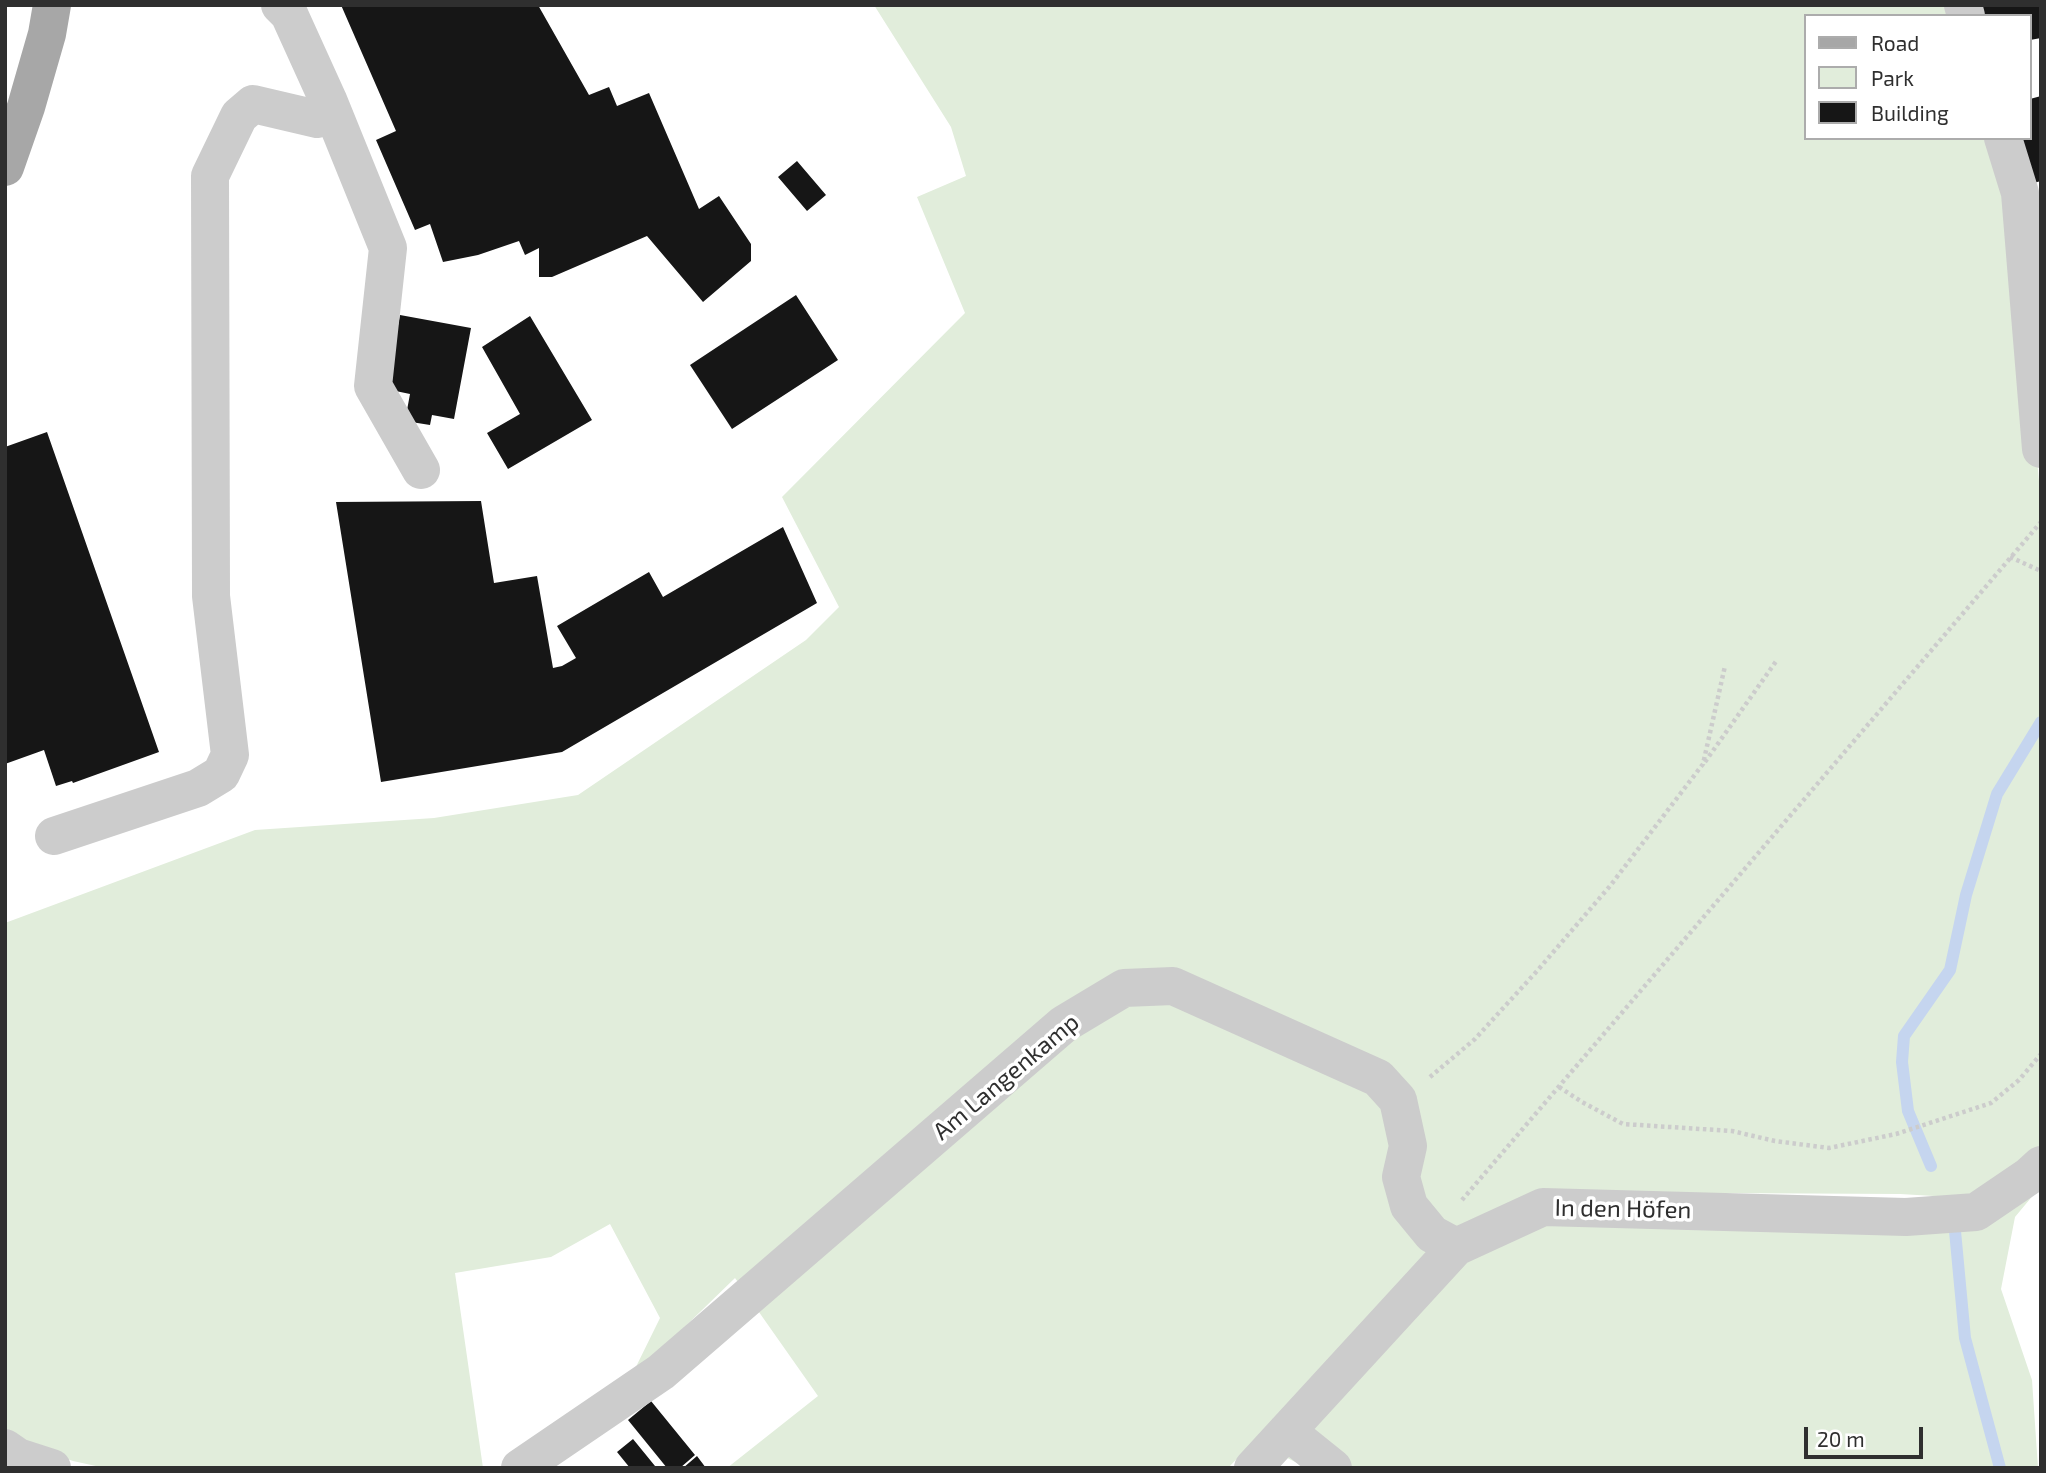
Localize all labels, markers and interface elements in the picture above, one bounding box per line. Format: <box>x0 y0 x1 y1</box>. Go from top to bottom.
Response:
legend <box>1804 14 2032 140</box>
text: Road <box>1871 30 1919 55</box>
text: Park <box>1871 65 1914 90</box>
text: Building <box>1871 100 1949 125</box>
street label: Am Langenkamp <box>927 1008 1085 1146</box>
street label: In den Höfen <box>1554 1193 1692 1225</box>
scale bar <box>1808 1414 1927 1458</box>
text: 20 m <box>1817 1426 1865 1451</box>

